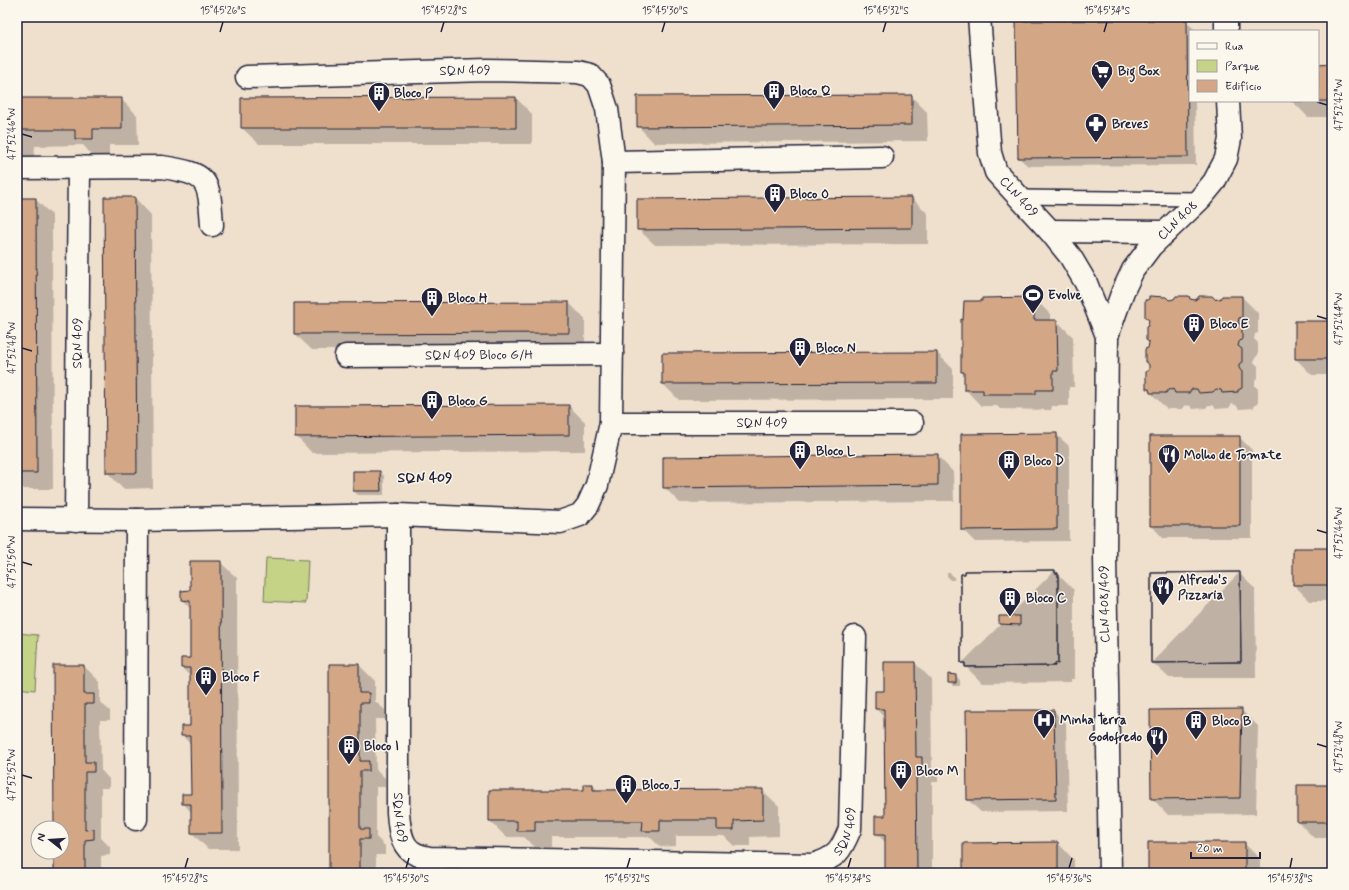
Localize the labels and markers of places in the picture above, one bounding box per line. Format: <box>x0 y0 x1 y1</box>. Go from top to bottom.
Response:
supermarket icon: Big Box <box>1089 58 1115 91</box>
place label: Big Box <box>1118 63 1160 83</box>
building icon: Bloco Q <box>761 78 787 111</box>
building icon: Bloco P <box>366 80 392 113</box>
place label: Bloco Q <box>790 83 831 100</box>
place label: Bloco P <box>394 85 433 102</box>
pharmacy icon: Breves <box>1083 111 1109 144</box>
place label: Breves <box>1112 116 1148 133</box>
building icon: Bloco O <box>762 181 788 214</box>
place label: Bloco O <box>790 186 829 203</box>
sports icon: Evolve <box>1020 282 1046 315</box>
building icon: Bloco H <box>419 285 445 318</box>
place label: Evolve <box>1048 287 1082 304</box>
place label: Bloco H <box>448 290 488 307</box>
building icon: Bloco E <box>1181 311 1207 344</box>
place label: Bloco E <box>1210 316 1249 333</box>
building icon: Bloco N <box>787 335 813 368</box>
place label: Bloco N <box>816 340 856 357</box>
building icon: Bloco G <box>419 388 445 421</box>
place label: Bloco G <box>448 393 488 410</box>
building icon: Bloco L <box>787 438 813 471</box>
restaurant icon: Molho de Tomate <box>1156 442 1182 475</box>
place label: Bloco L <box>816 443 856 460</box>
place label: Molho de Tomate <box>1184 447 1282 464</box>
building icon: Bloco D <box>996 448 1022 481</box>
place label: Bloco D <box>1024 453 1064 470</box>
place label: Alfredo's Pizzaria <box>1178 572 1227 604</box>
restaurant icon: Alfredo's Pizzaria <box>1150 574 1176 607</box>
building icon: Bloco C <box>997 585 1023 618</box>
place label: Bloco C <box>1026 590 1067 607</box>
building icon: Bloco F <box>193 664 219 697</box>
place label: Bloco F <box>222 669 260 686</box>
hospital icon: Minha Terra <box>1031 707 1057 740</box>
building icon: Bloco B <box>1183 708 1209 741</box>
place label: Minha Terra <box>1060 712 1127 729</box>
place label: Bloco B <box>1212 713 1252 730</box>
restaurant icon: Godofredo <box>1144 724 1170 757</box>
place label: Godofredo <box>1088 729 1142 746</box>
building icon: Bloco I <box>336 733 362 766</box>
place label: Bloco I <box>364 738 399 755</box>
building icon: Bloco M <box>888 758 914 791</box>
place label: Bloco M <box>916 763 959 780</box>
building icon: Bloco J <box>613 772 639 805</box>
place label: Bloco J <box>642 777 681 794</box>

